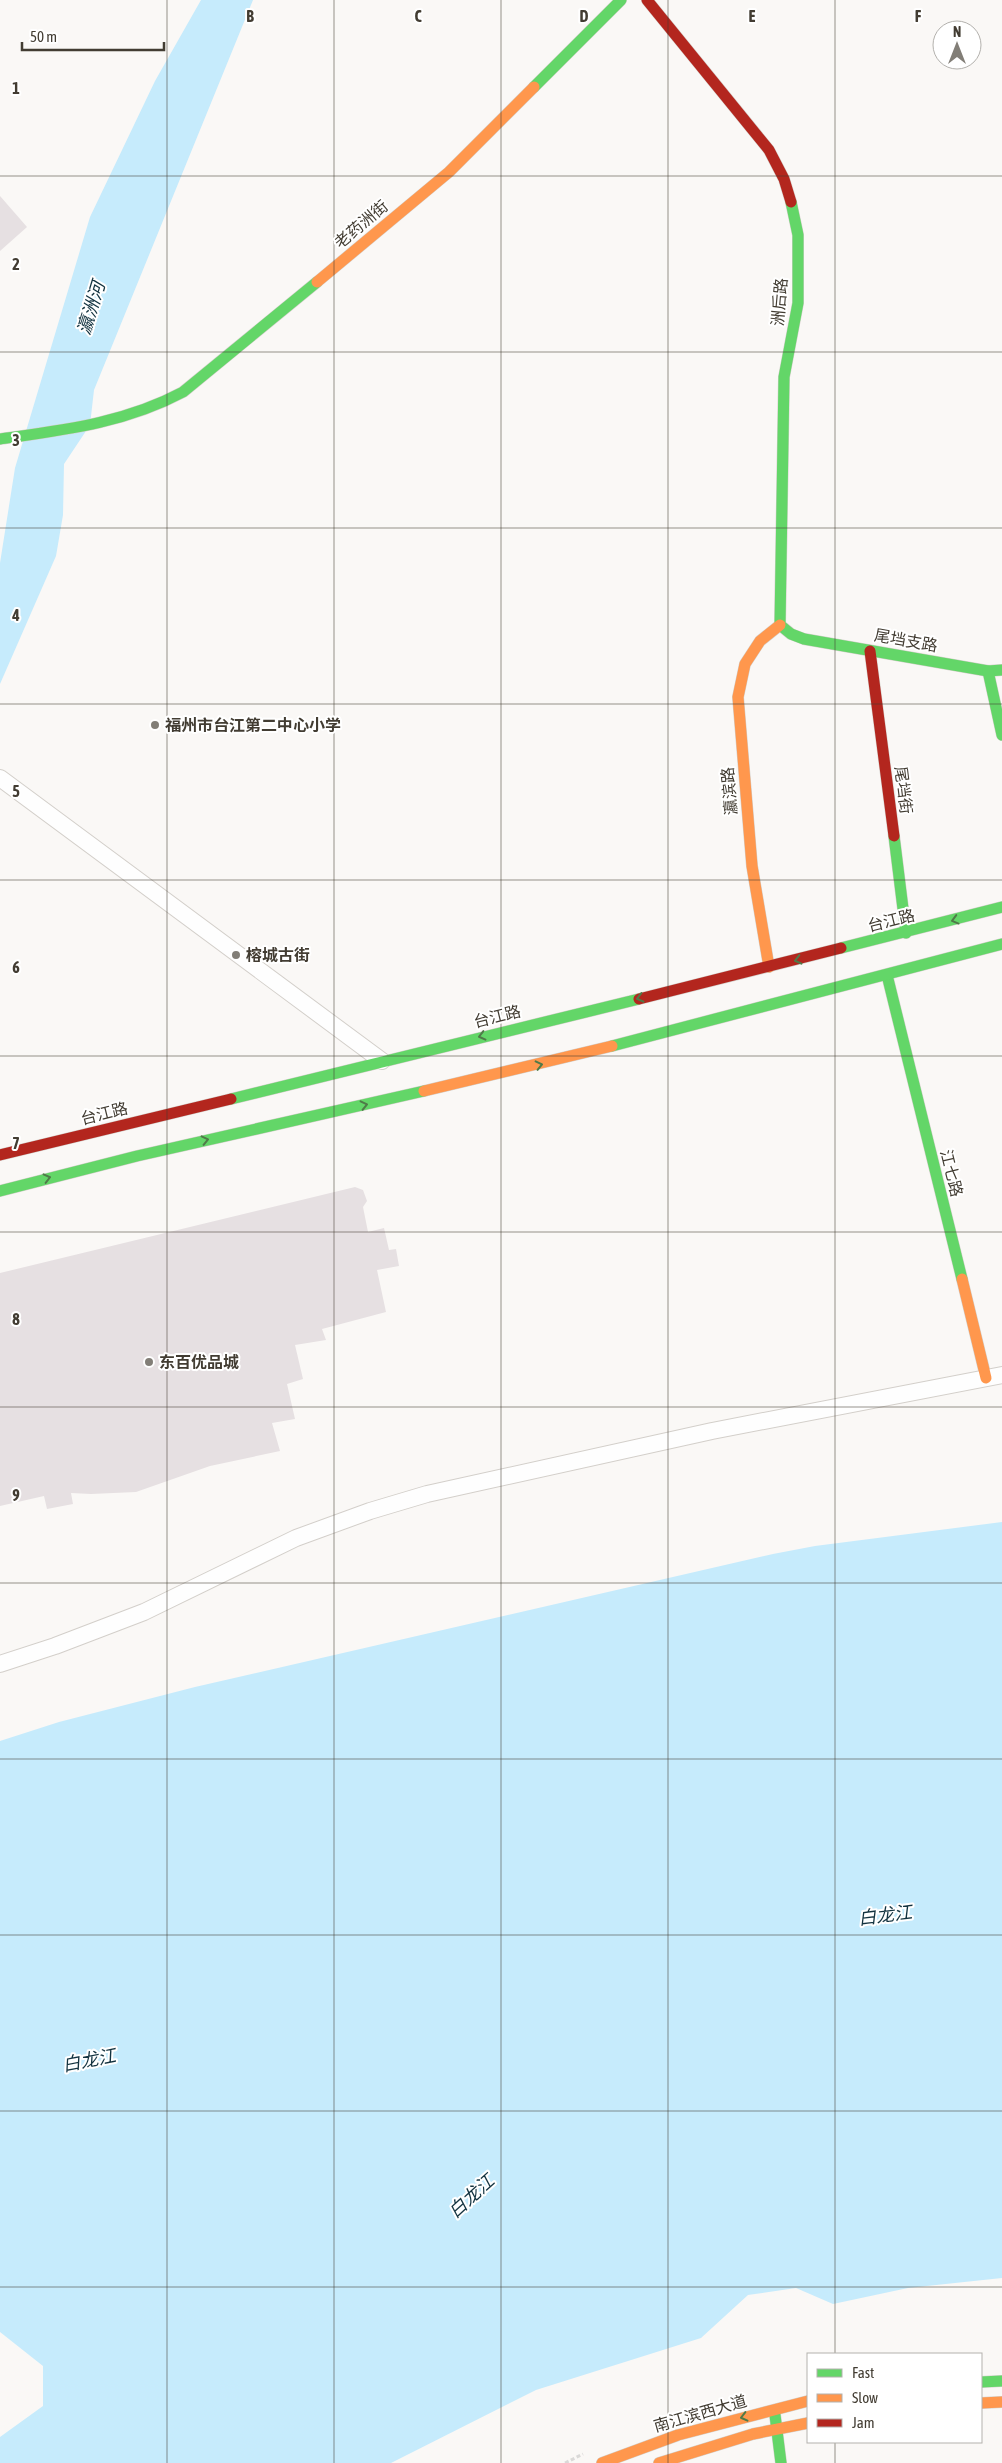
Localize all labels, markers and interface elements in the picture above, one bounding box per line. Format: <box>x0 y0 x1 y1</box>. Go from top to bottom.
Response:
text: B <box>246 7 254 25</box>
text: C <box>414 7 422 25</box>
text: D <box>580 7 589 25</box>
text: E <box>749 7 756 25</box>
text: F <box>915 7 922 25</box>
scale bar <box>22 20 165 52</box>
north arrow <box>932 20 982 70</box>
text: N <box>953 24 961 40</box>
text: 50 m <box>30 28 57 45</box>
text: 1 <box>12 79 20 97</box>
street label: 老药洲街 <box>331 197 391 251</box>
text: 2 <box>12 255 20 273</box>
water label: 瀛洲河 <box>73 276 110 337</box>
street label: 洲后路 <box>768 277 790 327</box>
text: 3 <box>12 431 20 449</box>
text: 4 <box>11 606 20 624</box>
street label: 尾垱支路 <box>873 626 939 654</box>
place label: 福州市台江第二中心小学 <box>165 716 341 734</box>
marker: 福州市台江第二中心小学 <box>149 719 161 731</box>
street label: 尾垱街 <box>892 765 916 815</box>
street label: 瀛滨路 <box>718 766 740 816</box>
text: 5 <box>12 782 20 800</box>
street label: 台江路 <box>866 905 916 935</box>
one-way arrow <box>952 914 960 924</box>
place label: 榕城古街 <box>246 946 310 964</box>
marker: 榕城古街 <box>230 949 242 961</box>
one-way arrow <box>793 954 802 965</box>
text: 6 <box>12 958 20 976</box>
one-way arrow <box>635 992 644 1003</box>
street label: 台江路 <box>472 1001 522 1031</box>
one-way arrow <box>477 1030 486 1041</box>
one-way arrow <box>535 1060 544 1071</box>
street label: 台江路 <box>79 1098 129 1128</box>
one-way arrow <box>359 1100 368 1110</box>
text: 7 <box>12 1134 20 1152</box>
one-way arrow <box>201 1135 210 1146</box>
street label: 江七路 <box>937 1148 967 1198</box>
one-way arrow <box>43 1174 51 1184</box>
text: 8 <box>12 1310 20 1328</box>
place label: 东百优品城 <box>159 1353 239 1371</box>
marker: 东百优品城 <box>143 1356 155 1368</box>
text: 9 <box>12 1486 20 1504</box>
water label: 白龙江 <box>857 1901 915 1929</box>
water label: 白龙江 <box>60 2044 119 2075</box>
water label: 白龙江 <box>444 2169 500 2222</box>
legend <box>807 2353 982 2443</box>
text: Fast <box>852 2364 874 2381</box>
text: Slow <box>852 2389 878 2406</box>
street label: 南江滨西大道 <box>651 2391 749 2435</box>
one-way arrow <box>740 2411 748 2421</box>
text: Jam <box>852 2414 875 2431</box>

